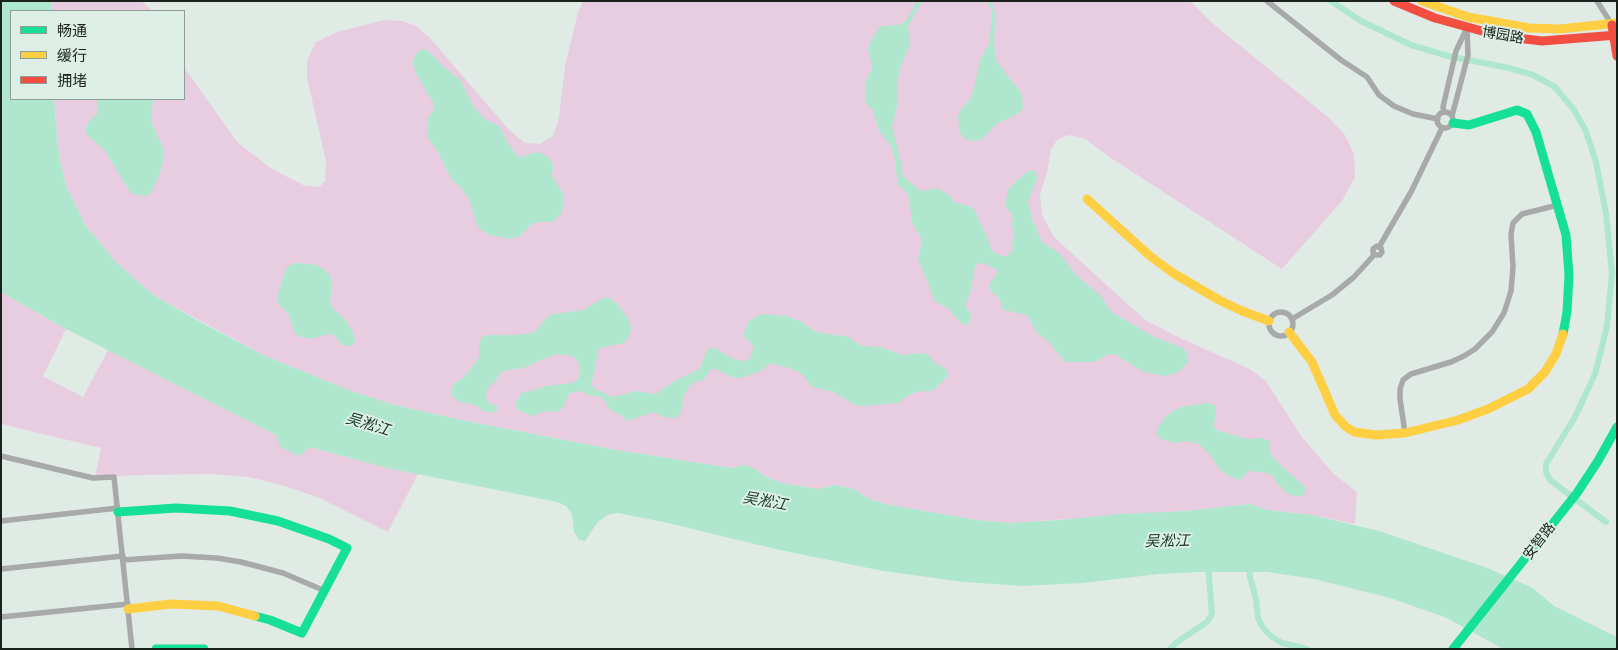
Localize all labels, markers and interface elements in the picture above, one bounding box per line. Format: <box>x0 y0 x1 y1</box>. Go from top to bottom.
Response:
legend <box>10 10 185 100</box>
text: 畅通 <box>57 22 87 39</box>
street label: 博园路 <box>1481 23 1525 47</box>
text: 缓行 <box>57 47 87 64</box>
text: 拥堵 <box>57 72 87 89</box>
water label: 吴淞江 <box>344 409 392 439</box>
water label: 吴淞江 <box>741 488 789 514</box>
street label: 安智路 <box>1519 519 1559 563</box>
water label: 吴淞江 <box>1144 532 1190 550</box>

